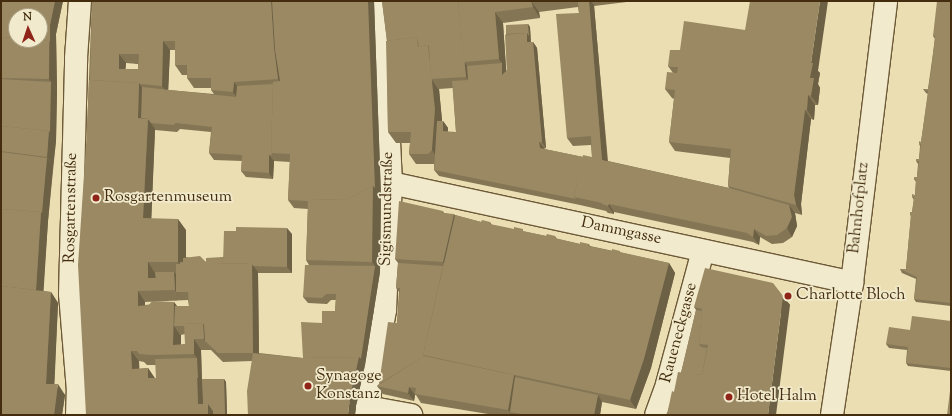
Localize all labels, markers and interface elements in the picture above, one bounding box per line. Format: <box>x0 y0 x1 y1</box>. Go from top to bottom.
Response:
north arrow <box>8 8 48 48</box>
text: N <box>23 9 32 25</box>
street label: Sigismundstraße <box>377 152 399 266</box>
street label: Rosgartenstraße <box>61 153 83 263</box>
street label: Bahnhofplatz <box>846 161 874 255</box>
place label: Rosgartenmuseum <box>104 188 232 208</box>
marker: Rosgartenmuseum <box>91 193 101 203</box>
street label: Dammgasse <box>579 214 663 250</box>
street label: Raueneckgasse <box>657 281 703 385</box>
place label: Charlotte Bloch <box>796 286 906 306</box>
marker: Charlotte Bloch <box>783 291 793 301</box>
place label: Synagoge Konstanz <box>316 367 382 405</box>
marker: Synagoge Konstanz <box>303 381 313 391</box>
place label: Hotel Halm <box>737 387 817 407</box>
marker: Hotel Halm <box>724 392 734 402</box>

